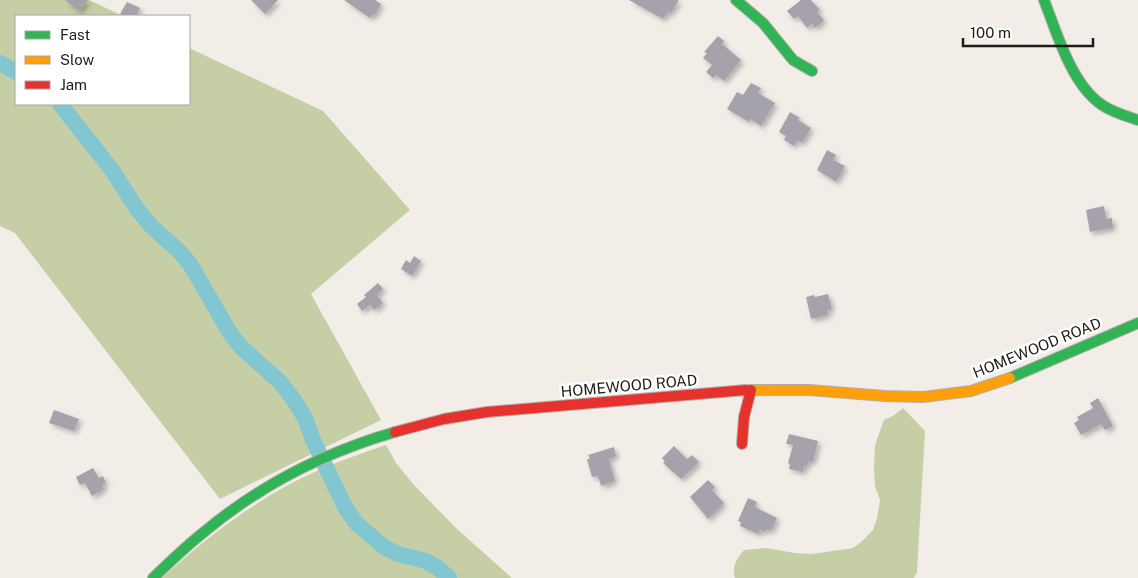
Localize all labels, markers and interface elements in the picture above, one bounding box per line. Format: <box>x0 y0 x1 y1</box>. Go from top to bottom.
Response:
legend <box>15 15 190 105</box>
scale bar <box>963 15 1093 47</box>
text: 100 m <box>970 24 1011 41</box>
text: Fast <box>60 26 90 43</box>
text: Slow <box>60 51 95 68</box>
text: Jam <box>60 76 87 93</box>
street label: HOMEWOOD ROAD <box>970 314 1103 381</box>
street label: HOMEWOOD ROAD <box>560 371 698 400</box>

